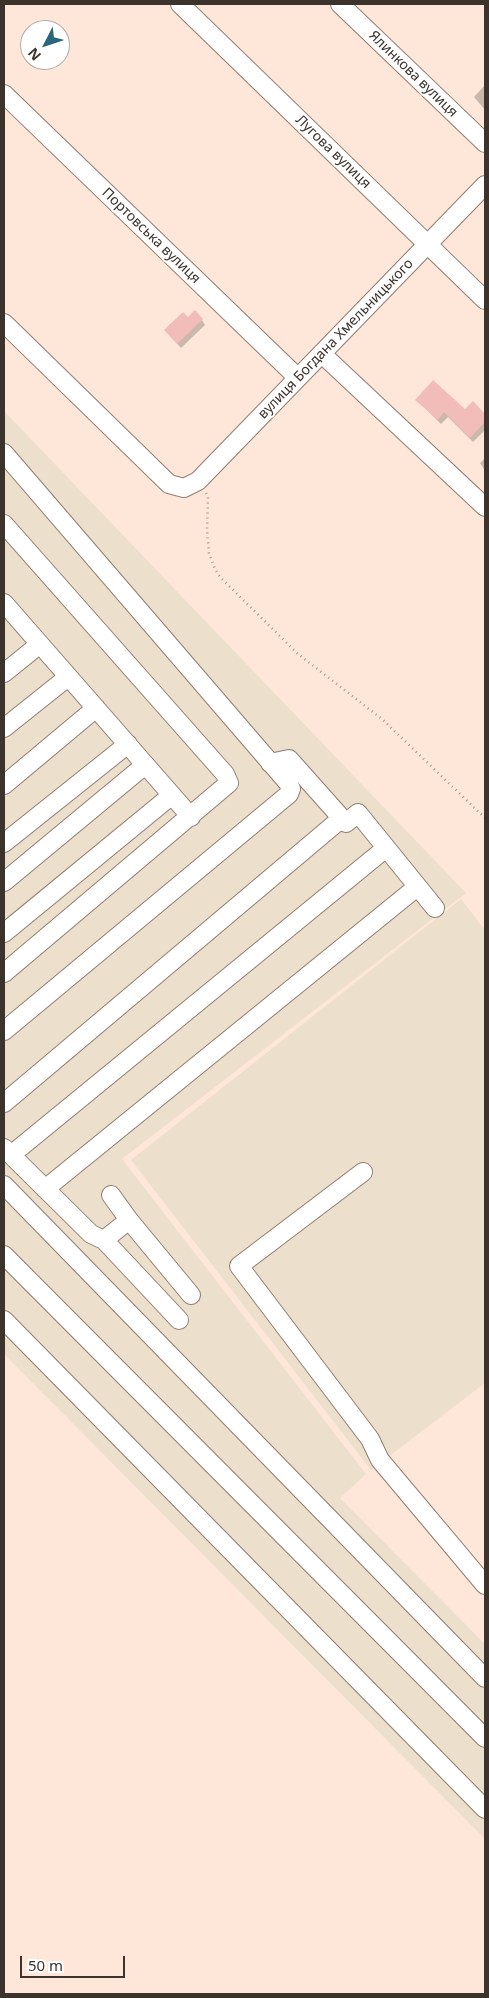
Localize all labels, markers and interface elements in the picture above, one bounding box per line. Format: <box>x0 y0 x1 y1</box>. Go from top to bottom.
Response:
north arrow <box>20 20 70 70</box>
street label: Ялинкова вулиця <box>365 27 461 121</box>
text: N <box>23 44 45 65</box>
street label: Лугова вулиця <box>292 112 374 192</box>
street label: Портовська вулиця <box>98 185 204 287</box>
street label: вулиця Богдана Хмельницького <box>255 255 417 423</box>
scale bar <box>22 1946 128 1978</box>
text: 50 m <box>28 1955 63 1975</box>

